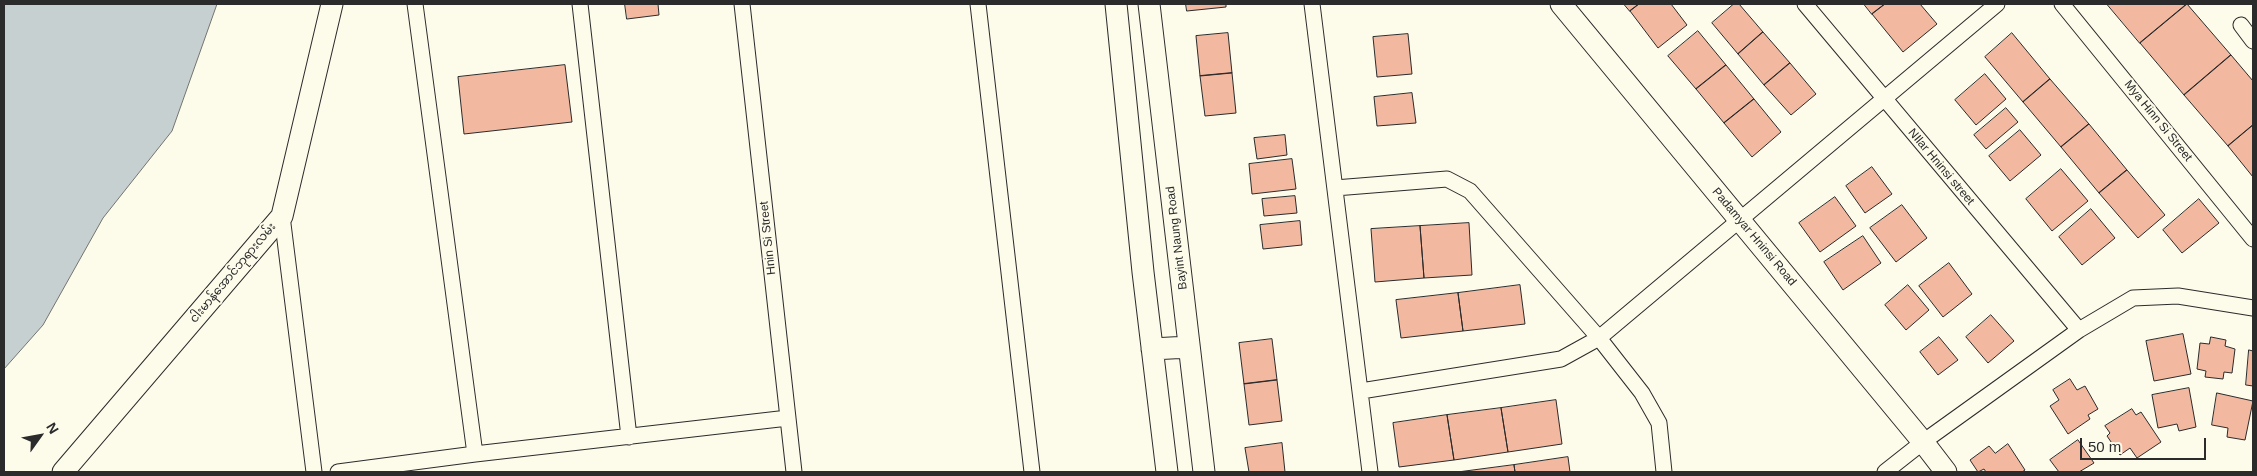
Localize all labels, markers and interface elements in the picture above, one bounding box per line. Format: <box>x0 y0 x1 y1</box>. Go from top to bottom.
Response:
street label: Mya Hinn Si Street <box>2121 78 2195 164</box>
street label: NIlar Hninsi street <box>1905 126 1977 208</box>
street label: Bayint Naung Road <box>1164 185 1190 291</box>
street label: Padamyar Hninsi Road <box>1709 185 1799 289</box>
street label: Hnin Si Street <box>757 200 779 276</box>
street label: ငါးမာန်အောင်ဘုရားလမ်း <box>187 220 279 326</box>
north arrow <box>15 411 65 461</box>
text: N <box>43 420 62 437</box>
scale bar <box>2082 428 2208 460</box>
text: 50 m <box>2088 438 2121 455</box>

